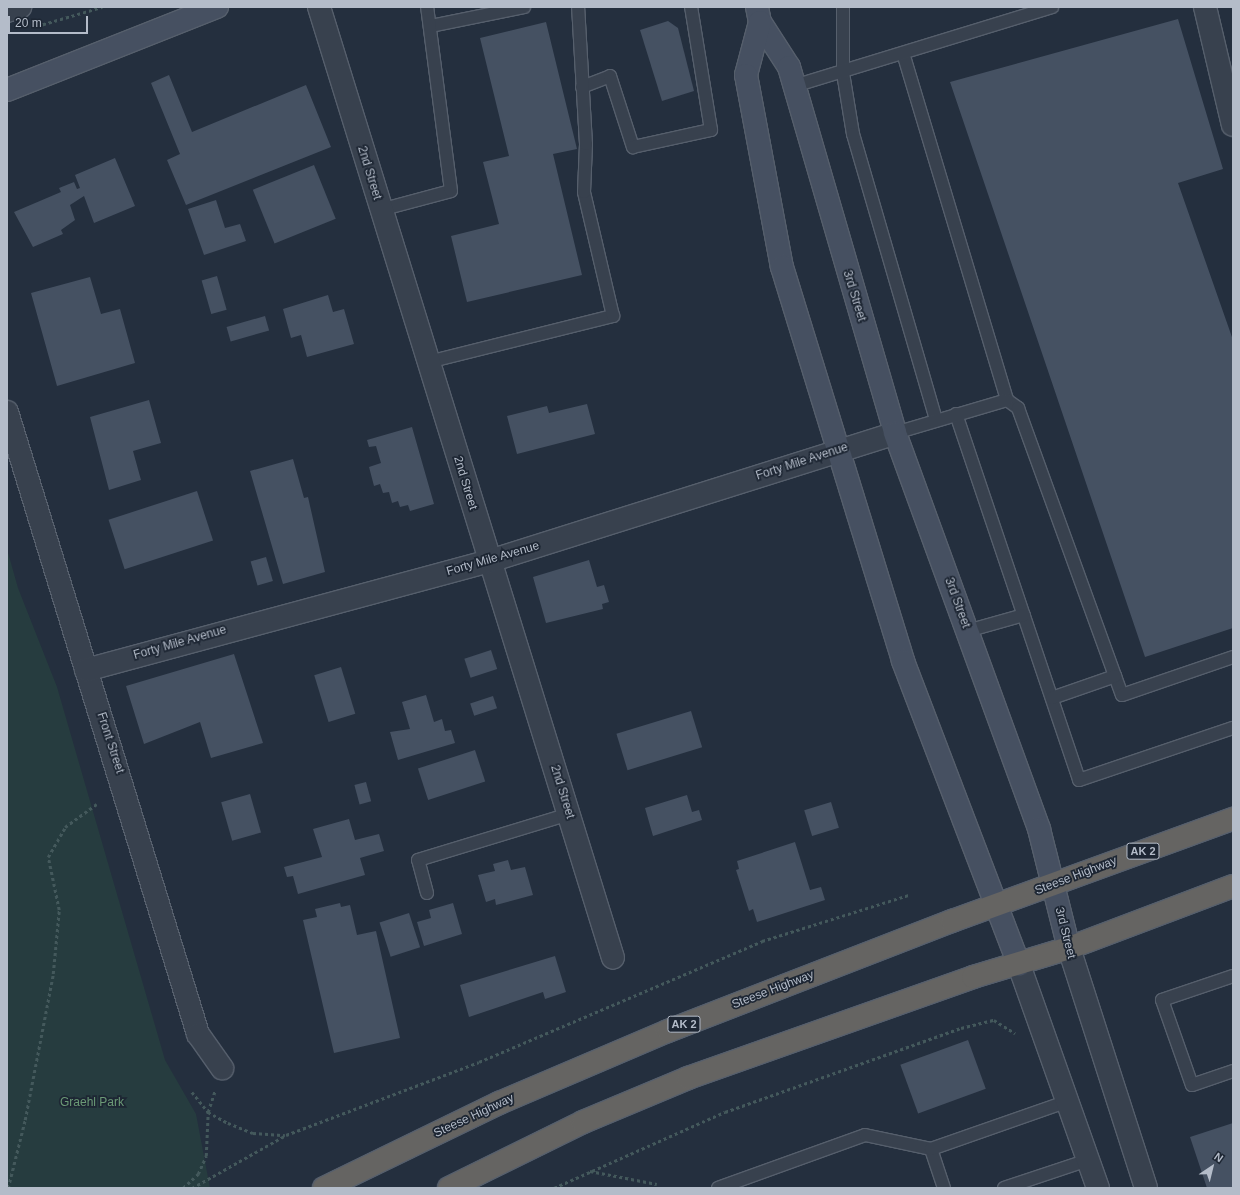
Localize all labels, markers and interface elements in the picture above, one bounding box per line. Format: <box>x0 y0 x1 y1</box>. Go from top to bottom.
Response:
scale bar <box>10 8 90 34</box>
text: 20 m <box>15 16 42 30</box>
street label: 2nd Street <box>354 144 384 202</box>
street label: 3rd Street <box>839 269 869 323</box>
street label: Forty Mile Avenue <box>754 440 850 484</box>
street label: 2nd Street <box>450 454 480 512</box>
street label: Forty Mile Avenue <box>445 539 541 579</box>
street label: 3rd Street <box>941 576 973 630</box>
street label: Forty Mile Avenue <box>132 623 228 663</box>
street label: Front Street <box>93 711 127 775</box>
street label: 2nd Street <box>547 763 577 821</box>
road number: AK 2 <box>1126 842 1160 860</box>
street label: Steese Highway <box>1033 854 1119 898</box>
street label: 3rd Street <box>1052 906 1078 960</box>
street label: Steese Highway <box>730 968 816 1012</box>
road number: AK 2 <box>667 1015 701 1033</box>
street label: Steese Highway <box>432 1091 516 1141</box>
park label: Graehl Park <box>60 1096 124 1110</box>
north arrow <box>1192 1147 1232 1187</box>
text: N <box>1212 1150 1226 1164</box>

